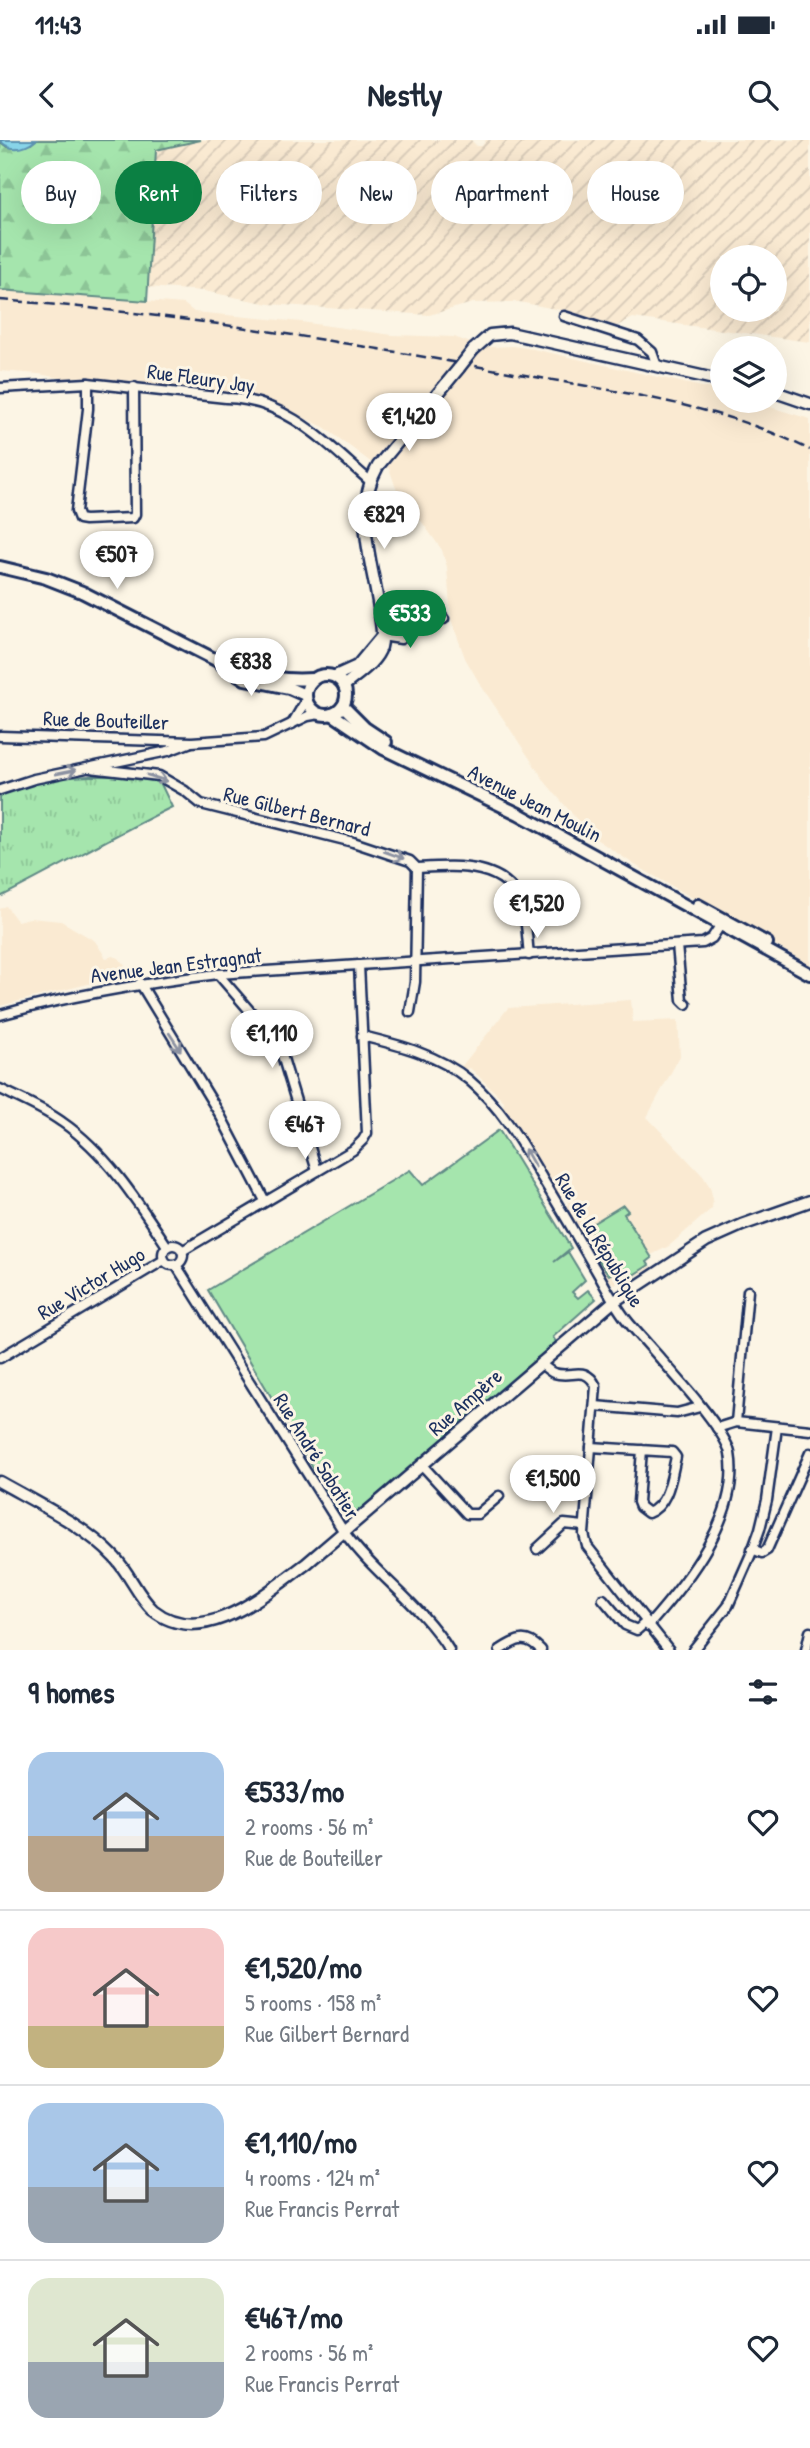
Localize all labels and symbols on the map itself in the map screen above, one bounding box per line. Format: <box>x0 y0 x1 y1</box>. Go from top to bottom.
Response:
street label: Rue Fleury Jay <box>145 356 257 400</box>
pin: €1,420 <box>352 394 466 453</box>
pin: €829 <box>343 492 425 551</box>
pin: €507 <box>76 532 158 591</box>
pin: €533 <box>369 590 451 650</box>
pin: €838 <box>210 638 292 698</box>
street label: Rue de Bouteiller <box>43 703 169 737</box>
street label: Avenue Jean Moulin <box>463 757 607 849</box>
one-way arrow <box>54 765 77 779</box>
one-way arrow <box>145 772 167 785</box>
street label: Rue Gilbert Bernard <box>221 779 373 843</box>
one-way arrow <box>382 850 404 863</box>
pin: €1,520 <box>480 880 594 940</box>
street label: Avenue Jean Estragnat <box>89 940 264 990</box>
pin: €1,110 <box>215 1010 329 1070</box>
one-way arrow <box>168 1032 182 1051</box>
pin: €467 <box>264 1102 346 1161</box>
one-way arrow <box>523 1148 537 1168</box>
street label: Rue de la République <box>548 1167 652 1313</box>
street label: Rue Victor Hugo <box>32 1240 150 1326</box>
street label: Rue Ampère <box>422 1362 508 1442</box>
street label: Rue André Sabatier <box>267 1387 367 1525</box>
pin: €1,500 <box>496 1456 610 1515</box>

